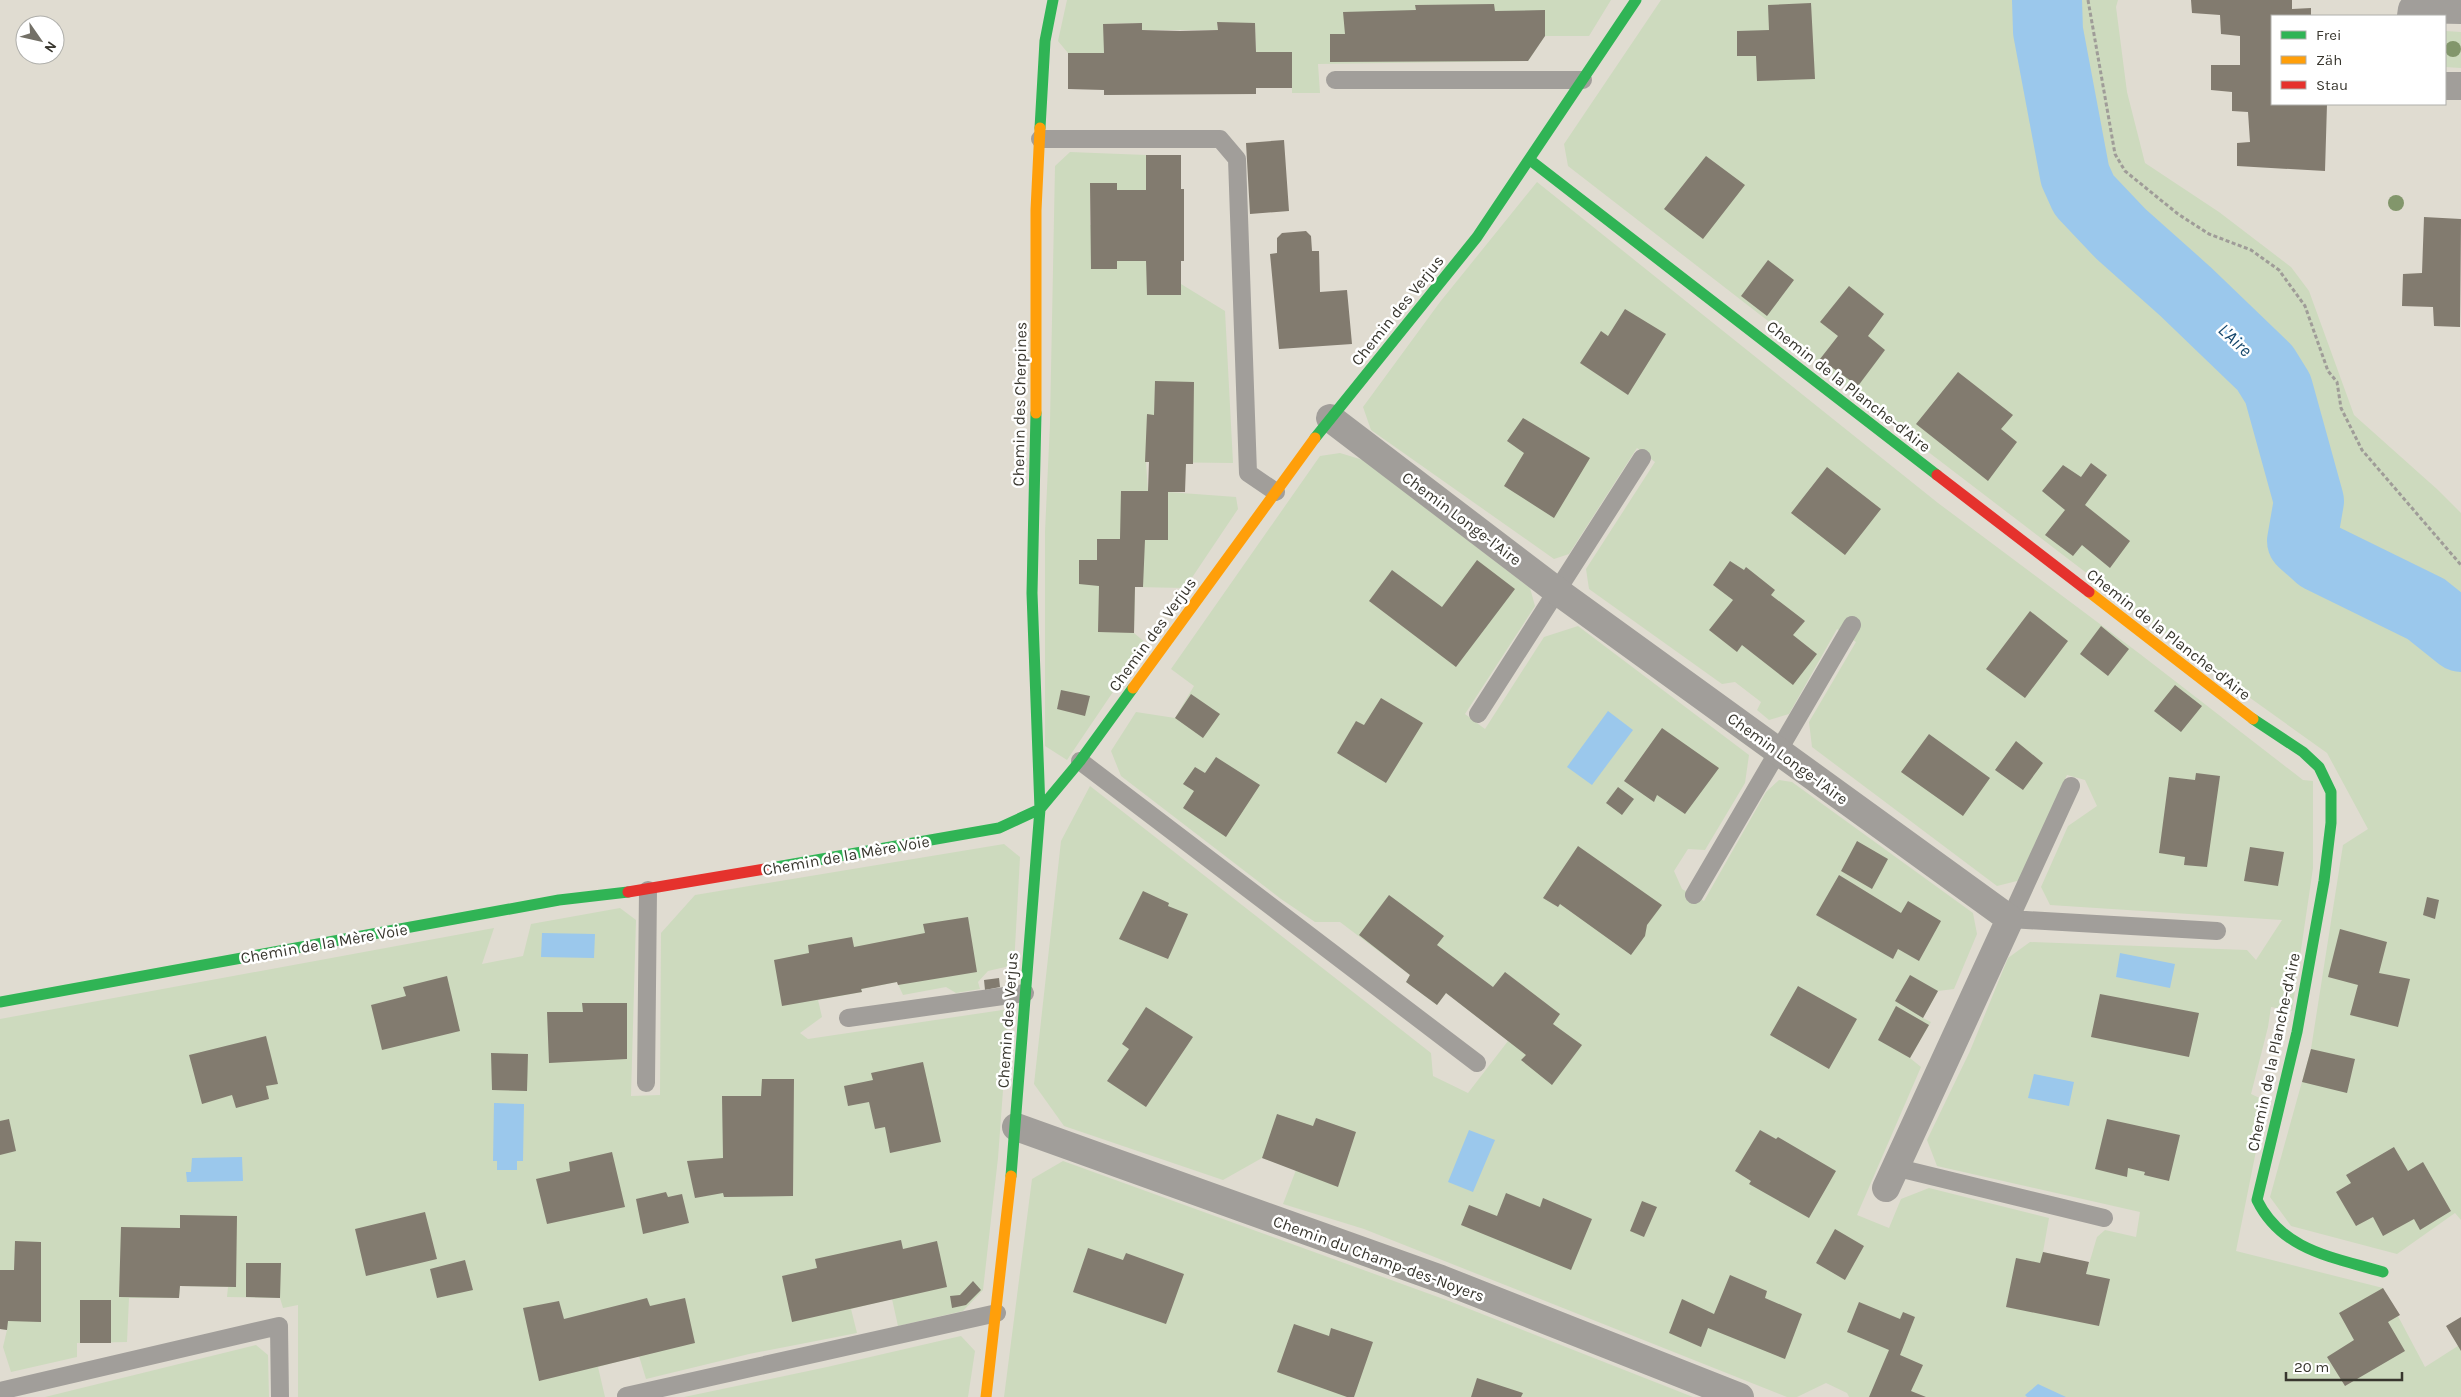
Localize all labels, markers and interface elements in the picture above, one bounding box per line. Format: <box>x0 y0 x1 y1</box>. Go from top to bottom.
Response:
north arrow <box>15 15 65 65</box>
legend <box>2271 15 2446 105</box>
text: Frei <box>2316 26 2341 44</box>
text: N <box>41 38 60 56</box>
text: Zäh <box>2316 51 2342 69</box>
text: Stau <box>2316 76 2348 94</box>
street label: Chemin des Verjus <box>1347 251 1448 369</box>
street label: Chemin de la Planche-d'Aire <box>1763 317 1934 456</box>
water label: L'Aire <box>2214 319 2256 361</box>
street label: Chemin des Cherpines <box>1009 322 1030 486</box>
street label: Chemin Longe-l'Aire <box>1398 467 1525 569</box>
street label: Chemin de la Planche-d'Aire <box>2083 565 2254 704</box>
street label: Chemin des Verjus <box>1105 574 1200 695</box>
street label: Chemin Longe-l'Aire <box>1724 708 1852 808</box>
street label: Chemin de la Mère Voie <box>761 831 931 880</box>
street label: Chemin de la Mère Voie <box>239 919 409 968</box>
street label: Chemin des Verjus <box>993 951 1022 1089</box>
street label: Chemin de la Planche-d'Aire <box>2243 951 2304 1153</box>
street label: Chemin du Champ-des-Noyers <box>1271 1211 1487 1306</box>
scale bar <box>2286 1350 2402 1382</box>
text: 20 m <box>2294 1358 2329 1376</box>

